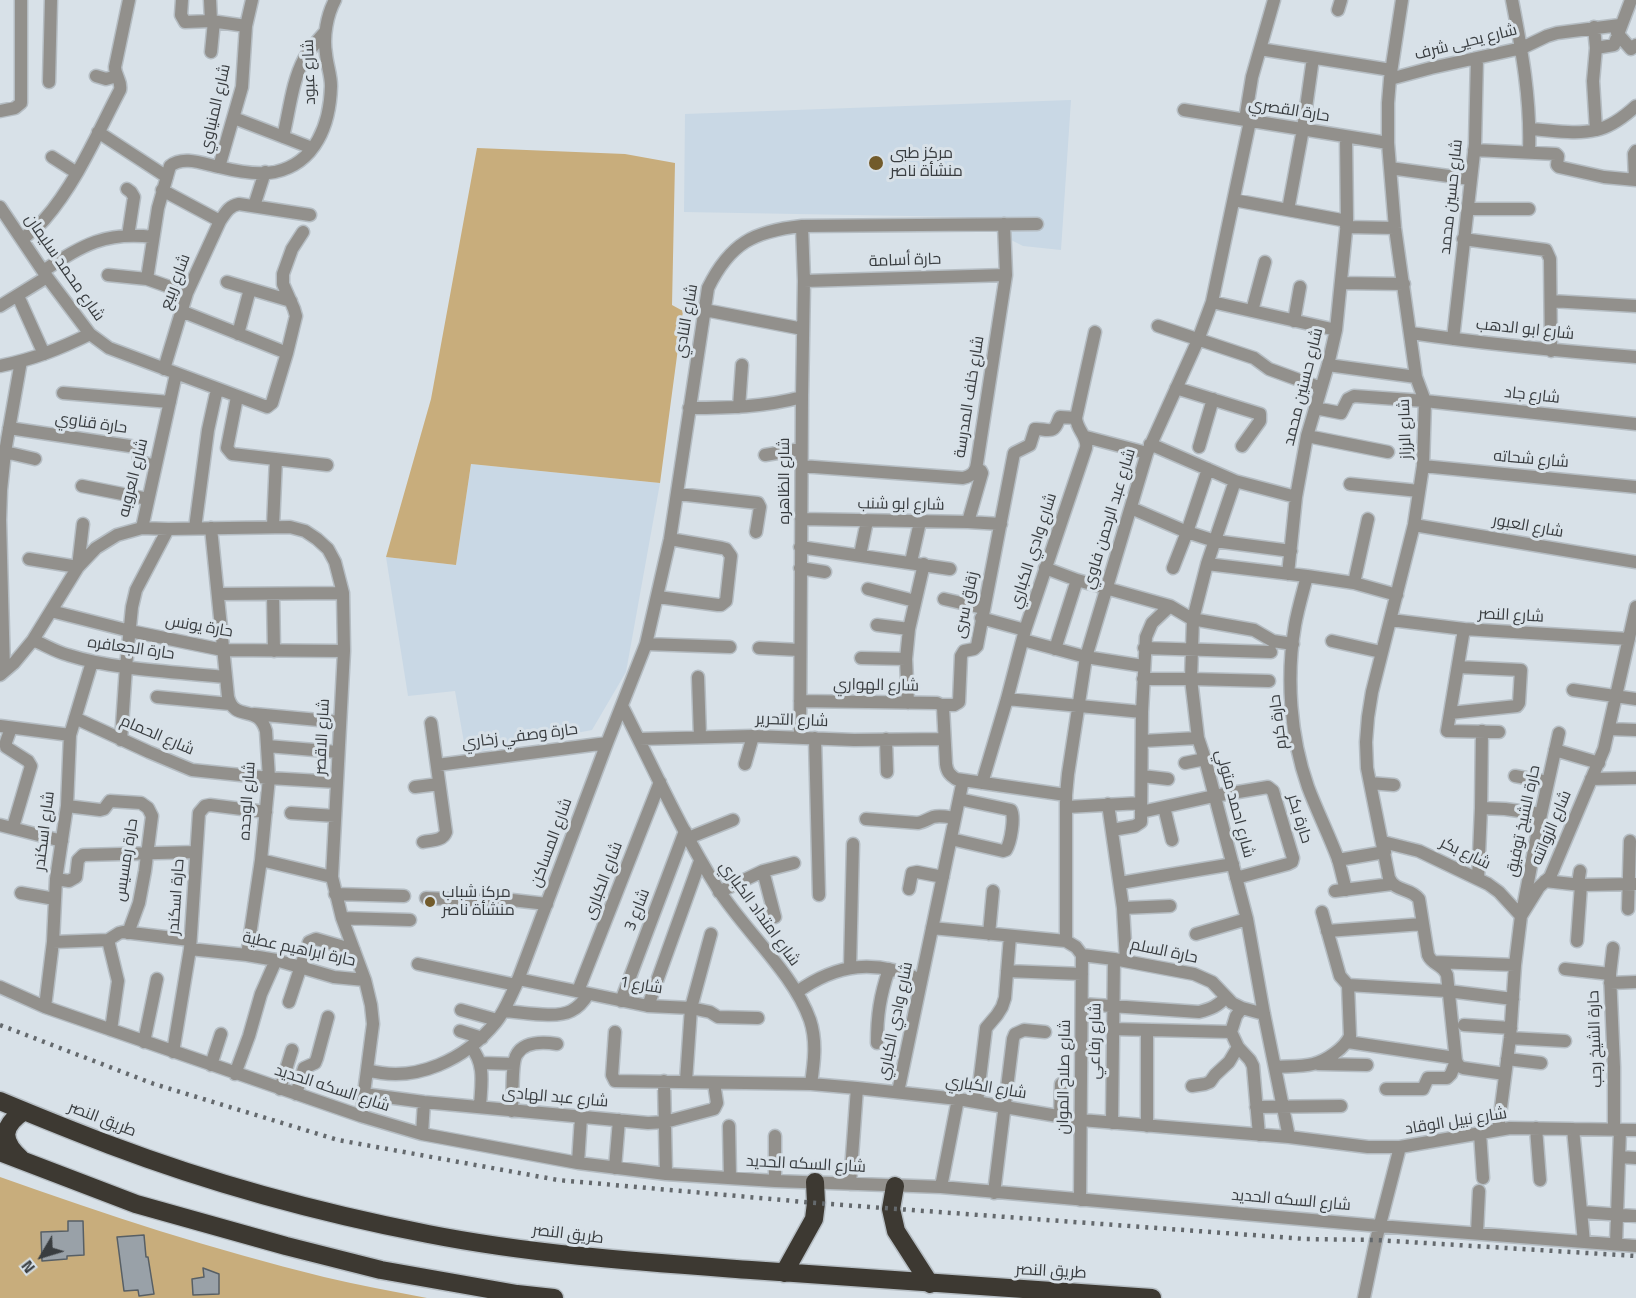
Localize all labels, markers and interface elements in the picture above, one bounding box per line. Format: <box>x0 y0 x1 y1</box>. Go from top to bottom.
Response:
street label: شارع يحيى شرف <box>1413 21 1519 65</box>
street label: شارع عبود <box>299 39 321 105</box>
street label: شارع المنياوي <box>196 62 236 156</box>
street label: حارة القصري <box>1247 95 1331 127</box>
street label: شارع حسين محمد <box>1436 138 1468 256</box>
place label: مركز طبى منشأة ناصر <box>890 144 963 182</box>
marker: مركز طبى منشأة ناصر <box>867 154 885 172</box>
street label: شارع محمد سليمان <box>20 211 108 325</box>
street label: حارة أسامة <box>868 250 942 272</box>
street label: شارع ربيع <box>157 252 195 312</box>
street label: شارع النادي <box>671 283 703 359</box>
street label: شارع ابو الدهب <box>1475 315 1575 345</box>
street label: شارع حسنين محمد <box>1280 326 1328 448</box>
street label: شارع خلف المدرسة <box>951 335 989 459</box>
street label: شارع جاد <box>1503 384 1561 408</box>
street label: شارع الرزاز <box>1395 398 1417 460</box>
street label: حارة قناوي <box>54 409 128 439</box>
street label: شارع العروبه <box>115 437 153 519</box>
street label: شارع الظاهره <box>775 438 795 524</box>
street label: شارع عبد الرحمن فاوي <box>1079 446 1141 592</box>
street label: شارع شحاته <box>1492 447 1570 473</box>
street label: شارع وادي الكباري <box>1006 491 1062 611</box>
street label: شارع ابو شنب <box>857 495 945 515</box>
street label: شارع العبور <box>1491 511 1565 543</box>
street label: زقاق سرى <box>951 570 983 640</box>
street label: شارع النصر <box>1478 605 1544 627</box>
street label: حارة يونس <box>164 612 234 642</box>
street label: حارة الجعافره <box>86 633 176 665</box>
street label: شارع الهواري <box>833 676 919 696</box>
street label: حارة كرم <box>1266 693 1292 751</box>
street label: شارع الاقصر <box>311 698 335 776</box>
street label: شارع التحرير <box>755 710 829 732</box>
street label: شارع الحمام <box>117 712 197 760</box>
street label: حارة وصفي زخاري <box>461 720 579 754</box>
street label: شارع احمد متولي <box>1210 748 1258 860</box>
street label: شارع الوحده <box>236 761 260 841</box>
street label: حارة الشيخ توفيق <box>1503 763 1545 879</box>
street label: شارع الزواتنه <box>1528 788 1576 868</box>
street label: شارع اسكندر <box>31 790 59 872</box>
street label: حارة بكر <box>1282 792 1316 846</box>
street label: شارع المساكن <box>527 796 577 890</box>
street label: حارة رمسيس <box>111 817 143 903</box>
street label: شارع بكر <box>1436 834 1494 874</box>
street label: شارع الكبارى <box>580 839 628 923</box>
street label: حارة اسكندر <box>165 858 189 936</box>
street label: شارع امتداد الكباري <box>714 858 804 970</box>
place label: مركز شباب منشأة ناصر <box>442 883 515 921</box>
street label: شارع 3 <box>621 886 655 934</box>
marker: مركز شباب منشأة ناصر <box>423 895 437 909</box>
street label: حارة ابراهيم عطية <box>241 929 357 971</box>
street label: حارة السلم <box>1128 935 1200 969</box>
street label: شارع وادي الكباري <box>874 960 918 1082</box>
street label: شارع 1 <box>618 973 664 999</box>
street label: حارة الشيخ رجب <box>1585 990 1607 1088</box>
street label: شارع رفاعي <box>1086 1002 1106 1080</box>
street label: شارع صلاح الموان <box>1054 1019 1076 1135</box>
street label: شارع السكه الحديد <box>272 1061 392 1117</box>
street label: شارع الكباري <box>944 1072 1028 1104</box>
street label: شارع عبد الهادى <box>501 1084 609 1112</box>
street label: طريق النصر <box>65 1098 139 1142</box>
street label: شارع نبيل الوقاد <box>1404 1104 1508 1140</box>
street label: شارع السكه الحديد <box>746 1152 866 1178</box>
street label: شارع السكه الحديد <box>1230 1186 1352 1216</box>
street label: طريق النصر <box>531 1221 605 1249</box>
north arrow <box>12 1226 72 1286</box>
text: N <box>15 1255 41 1279</box>
street label: طريق النصر <box>1015 1261 1087 1283</box>

